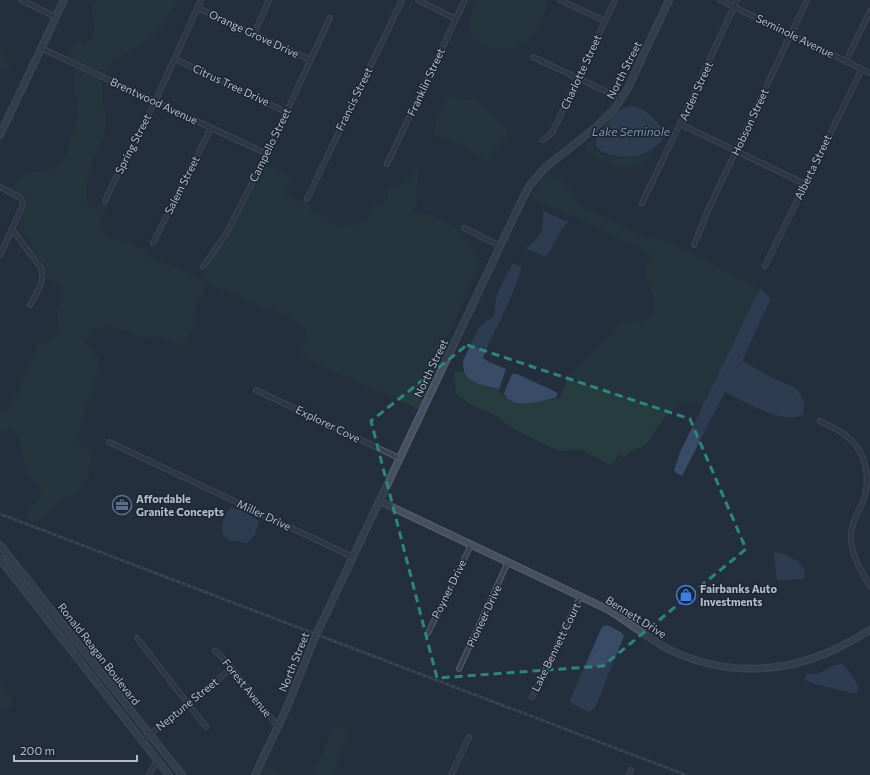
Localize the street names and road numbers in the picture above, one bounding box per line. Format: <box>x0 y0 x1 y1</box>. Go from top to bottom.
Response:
street label: Orange Grove Drive <box>207 7 301 60</box>
street label: Seminole Avenue <box>754 11 836 60</box>
street label: Charlotte Street <box>557 32 604 111</box>
street label: North Street <box>603 38 644 101</box>
street label: Franklin Street <box>404 45 447 118</box>
street label: Arden Street <box>676 59 715 122</box>
street label: Citrus Tree Drive <box>191 61 272 108</box>
street label: Francis Street <box>333 65 375 133</box>
street label: Brentwood Avenue <box>108 75 200 127</box>
street label: Hobson Street <box>728 86 771 157</box>
street label: Campello Street <box>246 105 293 184</box>
street label: Spring Street <box>112 111 153 176</box>
street label: Alberta Street <box>791 132 834 201</box>
street label: Salem Street <box>161 153 202 216</box>
street label: North Street <box>411 336 450 399</box>
street label: Explorer Cove <box>294 402 363 445</box>
street label: Miller Drive <box>235 496 293 533</box>
street label: Poyner Drive <box>429 557 468 620</box>
street label: Pioneer Drive <box>463 582 504 649</box>
street label: Bennett Drive <box>604 593 669 640</box>
street label: Ronald Reagan Boulevard <box>56 600 143 707</box>
street label: Lake Bennett Court <box>528 600 583 693</box>
street label: North Street <box>276 630 312 694</box>
street label: Forest Avenue <box>220 656 275 719</box>
street label: Neptune Street <box>153 674 221 733</box>

